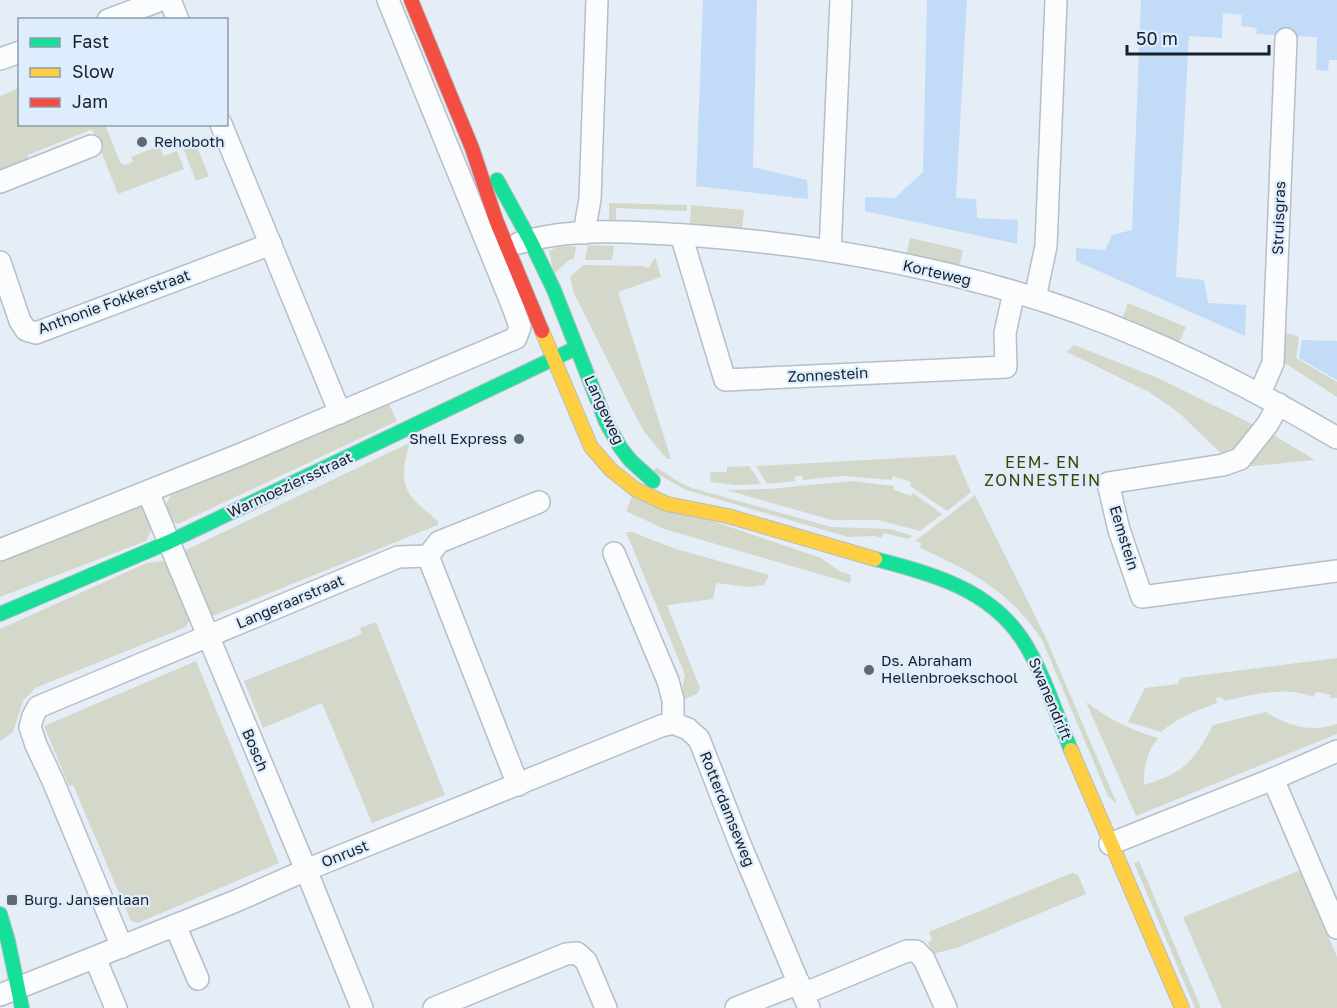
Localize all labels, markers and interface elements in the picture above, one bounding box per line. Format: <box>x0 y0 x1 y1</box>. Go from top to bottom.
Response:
legend <box>18 18 228 126</box>
scale bar <box>1127 18 1270 56</box>
text: 50 m <box>1136 27 1178 49</box>
text: Fast <box>72 30 109 52</box>
text: Slow <box>72 60 115 82</box>
text: Jam <box>72 90 108 112</box>
place label: Rehoboth <box>154 132 224 150</box>
marker: Rehoboth <box>135 135 149 149</box>
street label: Struisgras <box>1268 181 1288 255</box>
street label: Korteweg <box>901 255 973 289</box>
street label: Anthonie Fokkerstraat <box>35 265 192 337</box>
street label: Zonnestein <box>787 363 869 385</box>
street label: Langeweg <box>581 372 629 447</box>
place label: Shell Express <box>409 429 507 447</box>
marker: Shell Express <box>512 432 526 446</box>
street label: Warmoeziersstraat <box>224 447 355 521</box>
district label: EEM- EN ZONNESTEIN <box>984 452 1102 490</box>
street label: Eemstein <box>1107 503 1143 572</box>
street label: Langeraarstraat <box>233 570 346 632</box>
place label: Ds. Abraham Hellenbroekschool <box>881 651 1018 686</box>
street label: Swanendrift <box>1026 655 1076 742</box>
marker: Ds. Abraham Hellenbroekschool <box>862 663 876 677</box>
street label: Bosch <box>239 726 273 774</box>
street label: Rotterdamseweg <box>697 748 759 869</box>
street label: Onrust <box>318 836 371 871</box>
place label: Burg. Jansenlaan <box>24 890 149 908</box>
marker: Burg. Jansenlaan <box>5 893 19 907</box>

